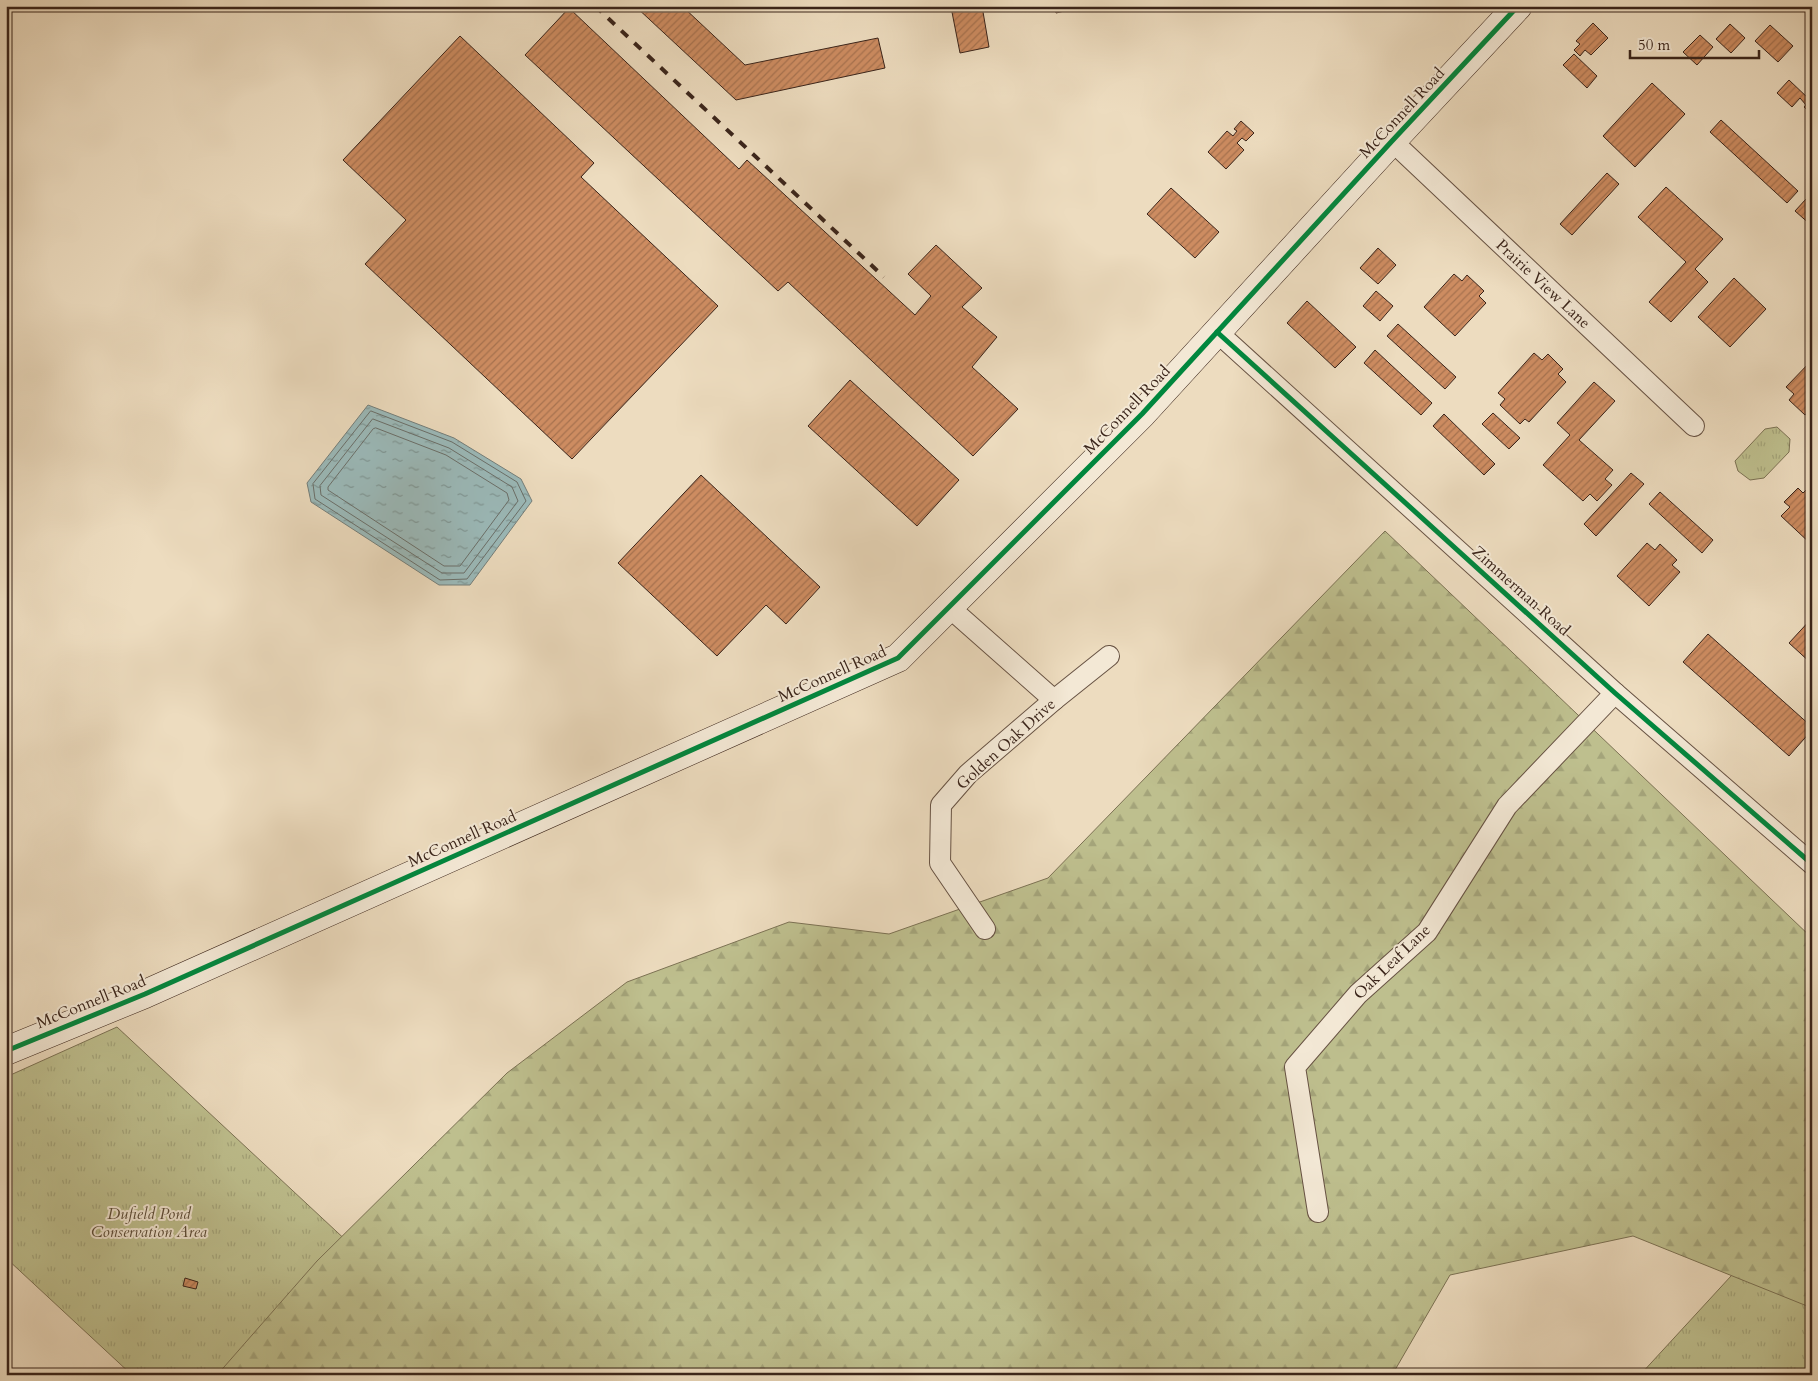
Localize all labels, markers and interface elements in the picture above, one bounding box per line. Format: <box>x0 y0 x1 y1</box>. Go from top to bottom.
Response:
scale bar <box>1630 28 1759 60</box>
text: 50 m <box>1638 35 1670 55</box>
street label: McConnell Road <box>1354 63 1450 163</box>
street label: Prairie View Lane <box>1491 234 1595 334</box>
street label: McConnell Road <box>1079 360 1176 459</box>
street label: Zimmerman Road <box>1467 541 1575 641</box>
street label: McConnell Road <box>774 640 890 708</box>
street label: Golden Oak Drive <box>952 693 1060 795</box>
street label: McConnell Road <box>404 805 520 873</box>
street label: Oak Leaf Lane <box>1349 919 1435 1005</box>
street label: McConnell Road <box>33 970 149 1034</box>
park label: Dufield Pond Conservation Area <box>91 1203 207 1243</box>

